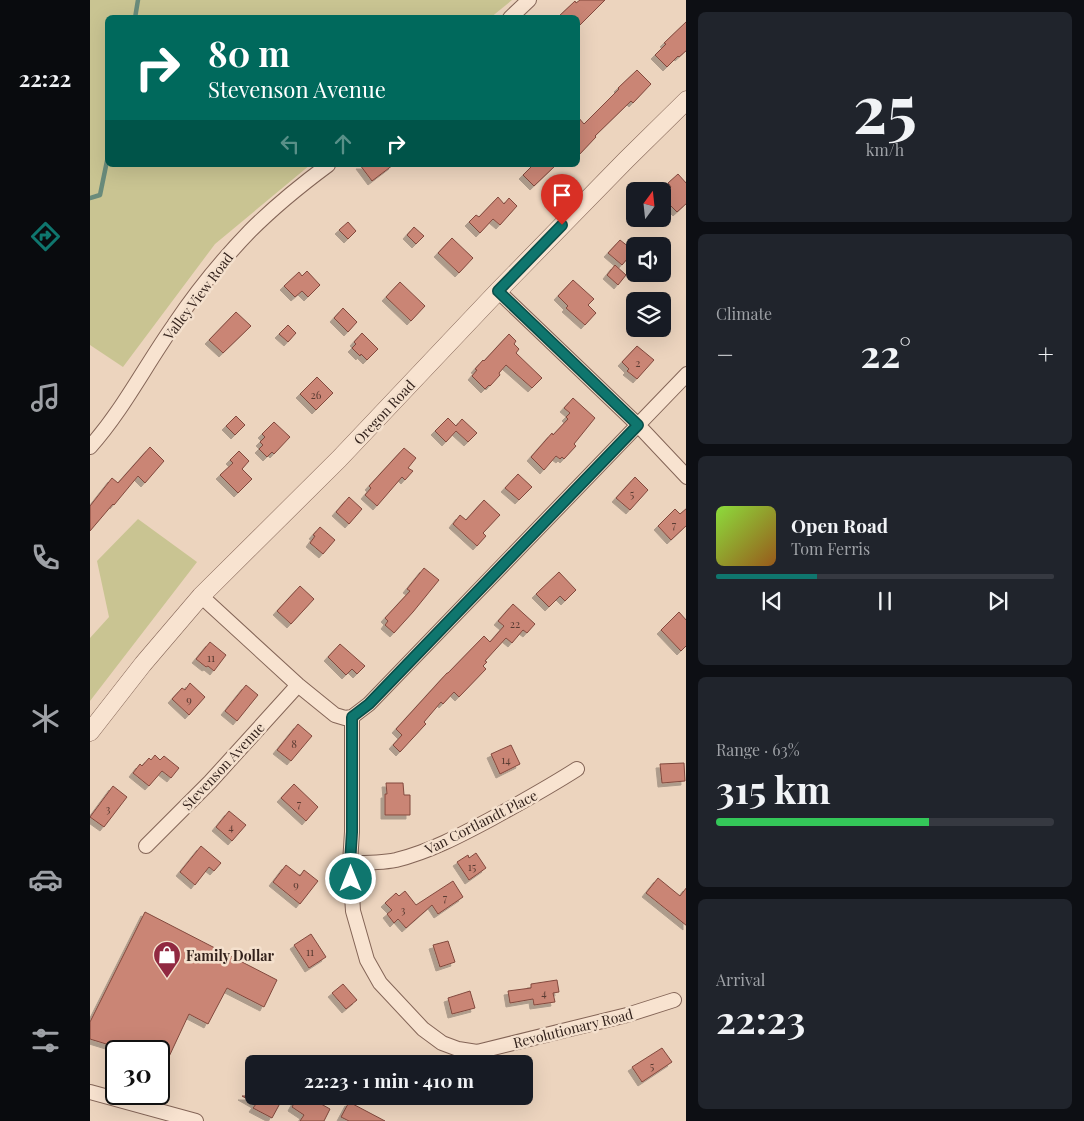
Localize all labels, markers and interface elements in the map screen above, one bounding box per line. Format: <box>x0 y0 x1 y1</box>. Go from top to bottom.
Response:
text: 80 m <box>208 29 290 76</box>
icon: right <box>125 35 190 100</box>
text: 22:22 <box>19 63 71 93</box>
text: 25 <box>853 63 917 149</box>
text: Stevenson Avenue <box>208 74 386 104</box>
icon: left <box>276 130 304 158</box>
icon: ahead <box>329 130 357 158</box>
icon: right <box>382 130 410 158</box>
text: km/h <box>866 139 904 160</box>
pin <box>541 174 583 225</box>
icon: arrive <box>548 181 576 209</box>
north arrow <box>626 182 671 228</box>
map controls <box>626 182 671 337</box>
icon: directions <box>28 219 63 254</box>
button: sound <box>626 237 671 282</box>
street label: Valley View Road <box>158 248 237 344</box>
button: layers <box>626 292 671 337</box>
text: Climate <box>716 303 772 324</box>
text: 22° <box>861 327 911 378</box>
text: − <box>716 335 734 372</box>
text: + <box>1038 335 1054 372</box>
house number: 2 <box>635 355 641 370</box>
street label: Oregon Road <box>349 376 419 448</box>
icon: music <box>28 380 63 415</box>
house number: 26 <box>311 387 322 402</box>
house number: 5 <box>630 486 635 501</box>
text: Open Road <box>791 512 888 538</box>
house number: 7 <box>672 517 677 532</box>
text: Tom Ferris <box>791 538 870 559</box>
icon: phone <box>28 540 63 575</box>
icon: previous <box>758 587 786 615</box>
icon: pause <box>871 587 899 615</box>
icon: next <box>984 587 1012 615</box>
house number: 22 <box>510 616 520 631</box>
house number: 11 <box>207 650 215 665</box>
house number: 9 <box>186 692 192 707</box>
icon: climate <box>28 701 63 736</box>
street label: Stevenson Avenue <box>177 718 269 814</box>
house number: 8 <box>291 736 297 751</box>
text: Range · 63% <box>716 739 800 760</box>
house number: 14 <box>501 752 511 767</box>
text: 315 km <box>716 763 831 814</box>
street label: Van Cortlandt Place <box>421 785 540 859</box>
house number: 7 <box>297 796 302 811</box>
house number: 3 <box>106 801 111 816</box>
house number: 4 <box>228 819 234 834</box>
position arrow <box>324 852 376 904</box>
house number: 15 <box>468 859 477 874</box>
icon: car <box>28 862 63 897</box>
house number: 9 <box>293 877 299 892</box>
house number: 7 <box>443 890 448 905</box>
house number: 3 <box>401 902 406 917</box>
shop icon: Family Dollar <box>152 940 182 979</box>
house number: 11 <box>306 944 314 959</box>
place label: Family Dollar <box>186 946 275 965</box>
text: Arrival <box>716 969 765 990</box>
house number: 4 <box>541 985 547 1000</box>
text: 22:23 <box>716 993 805 1044</box>
street label: Revolutionary Road <box>511 1004 635 1052</box>
icon: filters <box>28 1023 63 1058</box>
speed limit sign: 30 <box>105 1040 170 1105</box>
house number: 5 <box>650 1058 655 1073</box>
text: 22:23 · 1 min · 410 m <box>304 1067 474 1093</box>

